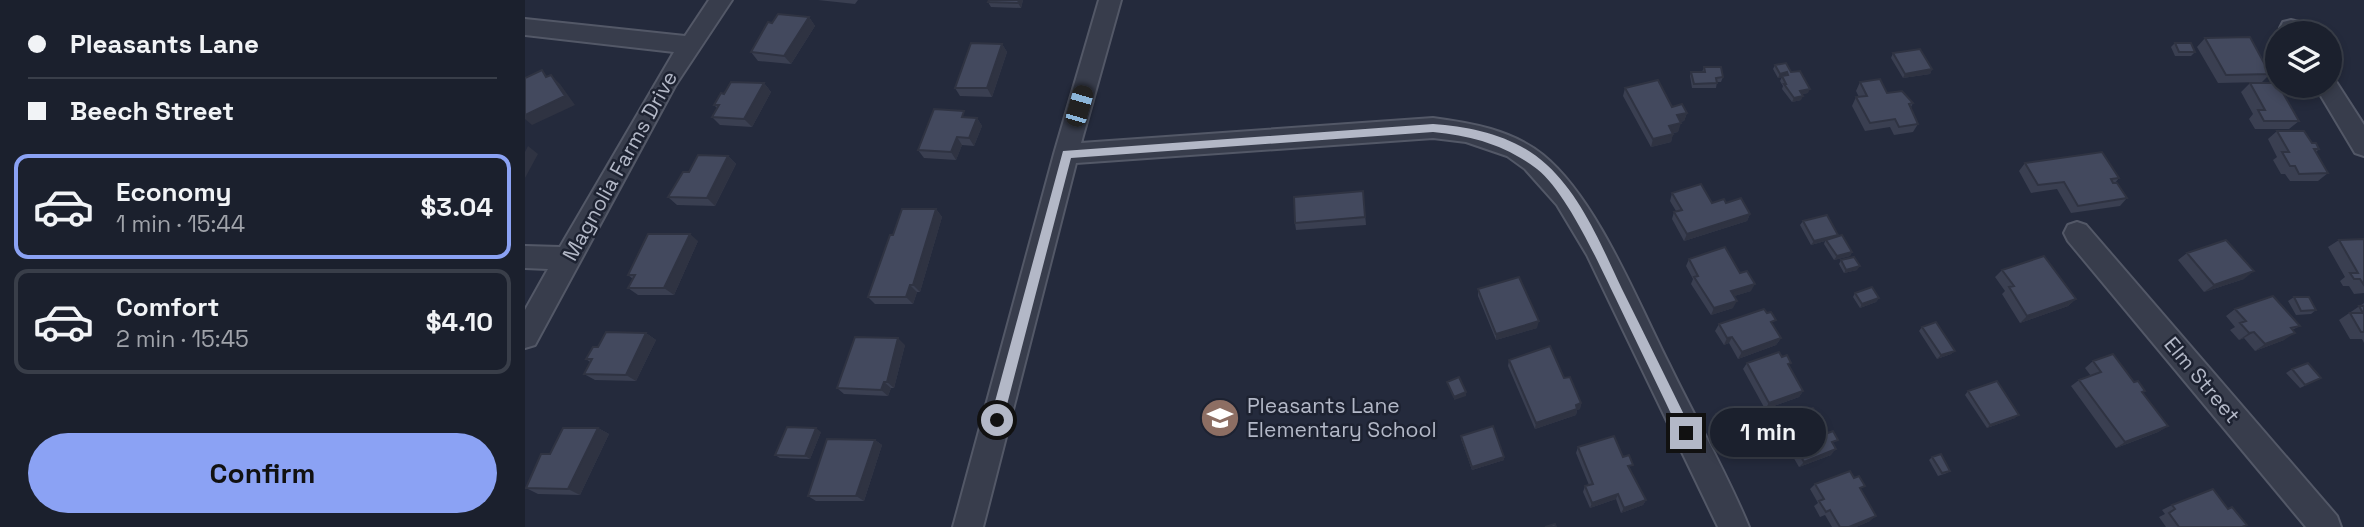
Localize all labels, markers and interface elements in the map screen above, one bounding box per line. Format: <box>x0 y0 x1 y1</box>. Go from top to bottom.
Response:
map controls <box>2265 21 2342 98</box>
button: layers <box>2265 21 2342 98</box>
text: Pleasants Lane <box>70 27 259 61</box>
street label: Magnolia Farms Drive <box>556 66 683 265</box>
car <box>1064 83 1095 129</box>
text: Beech Street <box>70 94 234 128</box>
icon: car <box>32 175 95 238</box>
text: Economy <box>116 175 232 209</box>
text: $3.04 <box>421 190 493 224</box>
text: 1 min · 15:44 <box>116 209 245 239</box>
icon: car <box>32 290 95 353</box>
text: Comfort <box>116 290 219 324</box>
text: $4.10 <box>426 305 493 339</box>
text: 2 min · 15:45 <box>116 324 249 354</box>
street label: Elm Street <box>2158 331 2246 428</box>
place label: Pleasants Lane Elementary School <box>1247 392 1437 443</box>
school or university icon: Pleasants Lane Elementary School <box>1199 397 1241 439</box>
route start <box>981 404 1013 436</box>
callout: 1 min <box>1711 408 1826 458</box>
route end <box>1670 417 1702 449</box>
text: 1 min <box>1740 417 1796 447</box>
button: Confirm <box>28 433 497 513</box>

